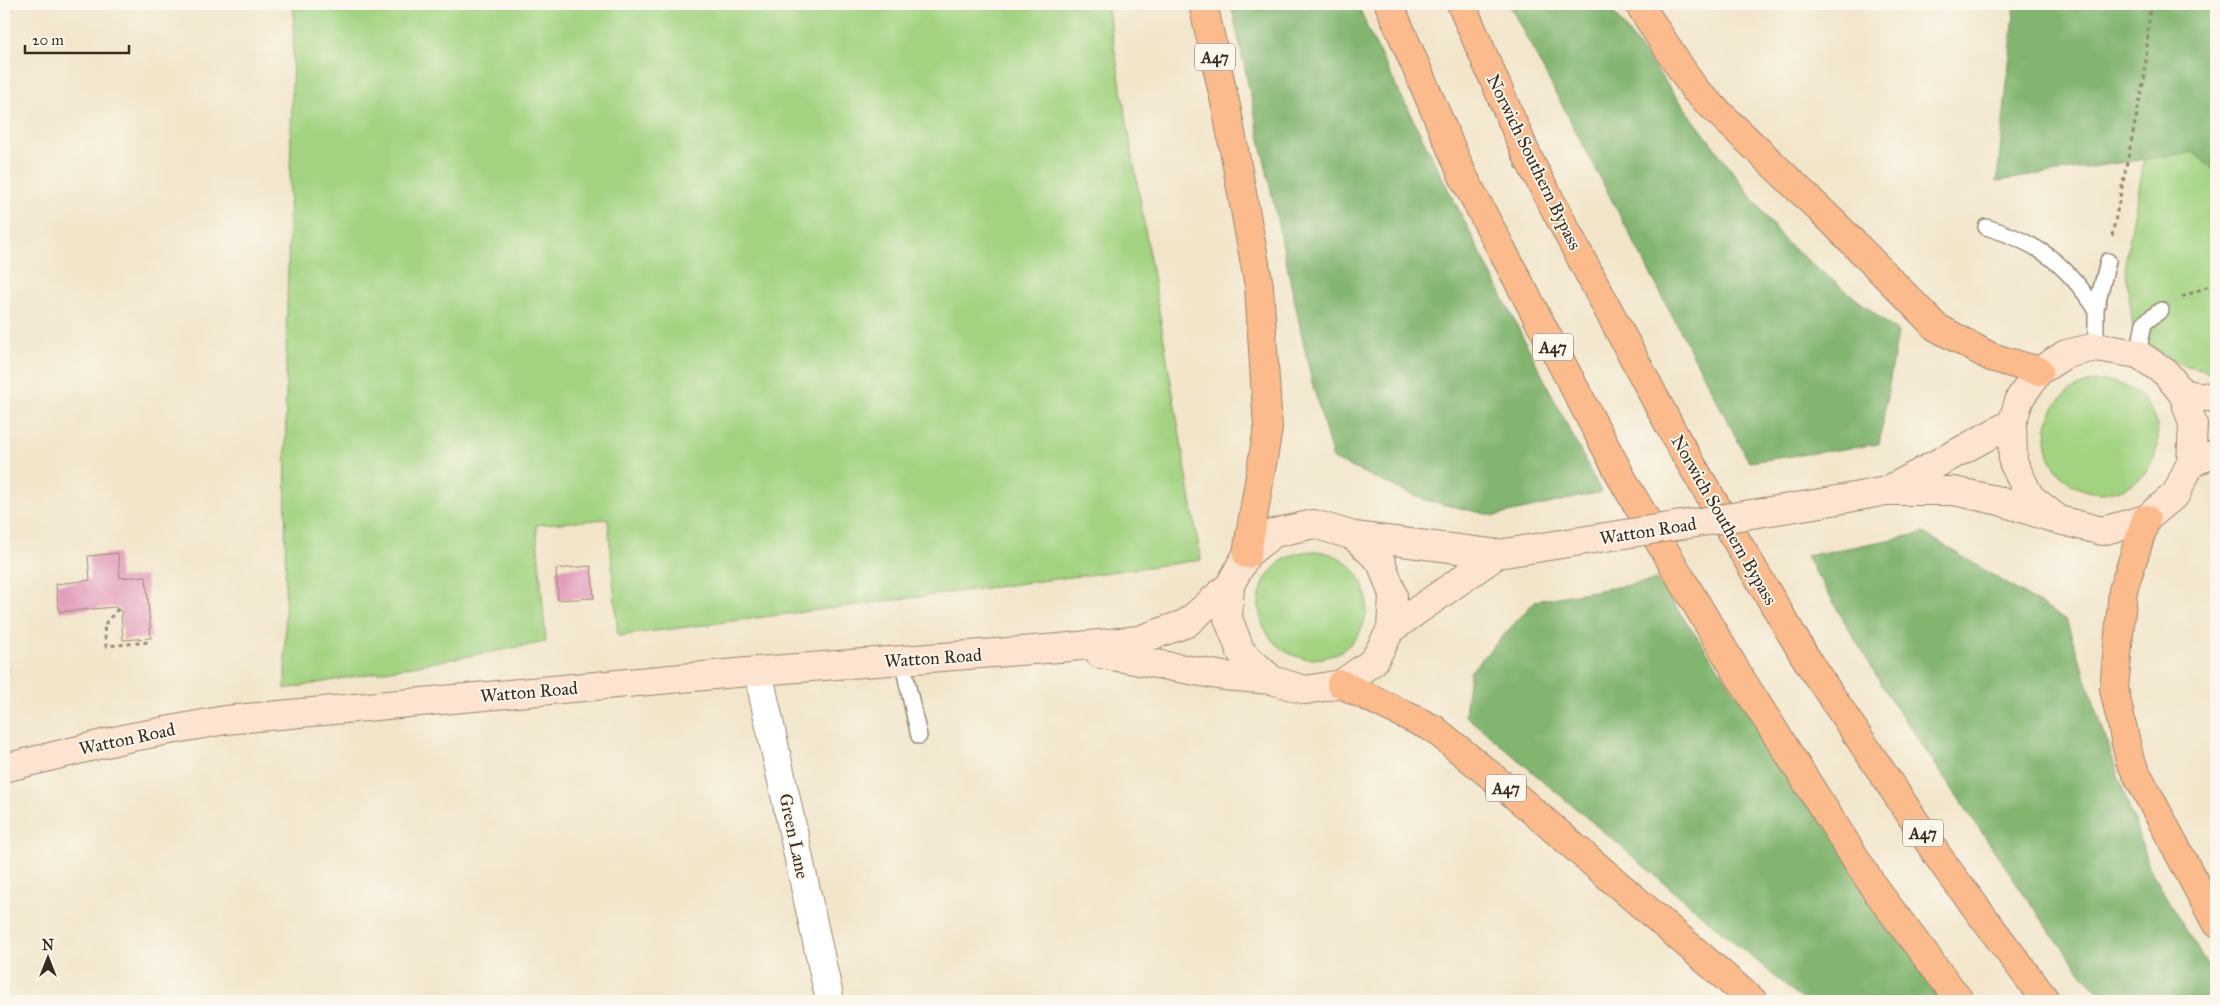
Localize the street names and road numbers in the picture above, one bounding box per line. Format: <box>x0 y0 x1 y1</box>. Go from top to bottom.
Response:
road number: A47 <box>1195 44 1235 70</box>
street label: Norwich Southern Bypass <box>1482 71 1586 253</box>
road number: A47 <box>1533 334 1573 361</box>
street label: Norwich Southern Bypass <box>1666 431 1782 609</box>
street label: Watton Road <box>1598 512 1698 550</box>
street label: Watton Road <box>883 644 983 672</box>
street label: Watton Road <box>479 677 579 707</box>
street label: Watton Road <box>77 718 177 760</box>
road number: A47 <box>1486 774 1526 801</box>
street label: Green Lane <box>774 791 814 881</box>
road number: A47 <box>1903 820 1943 846</box>

